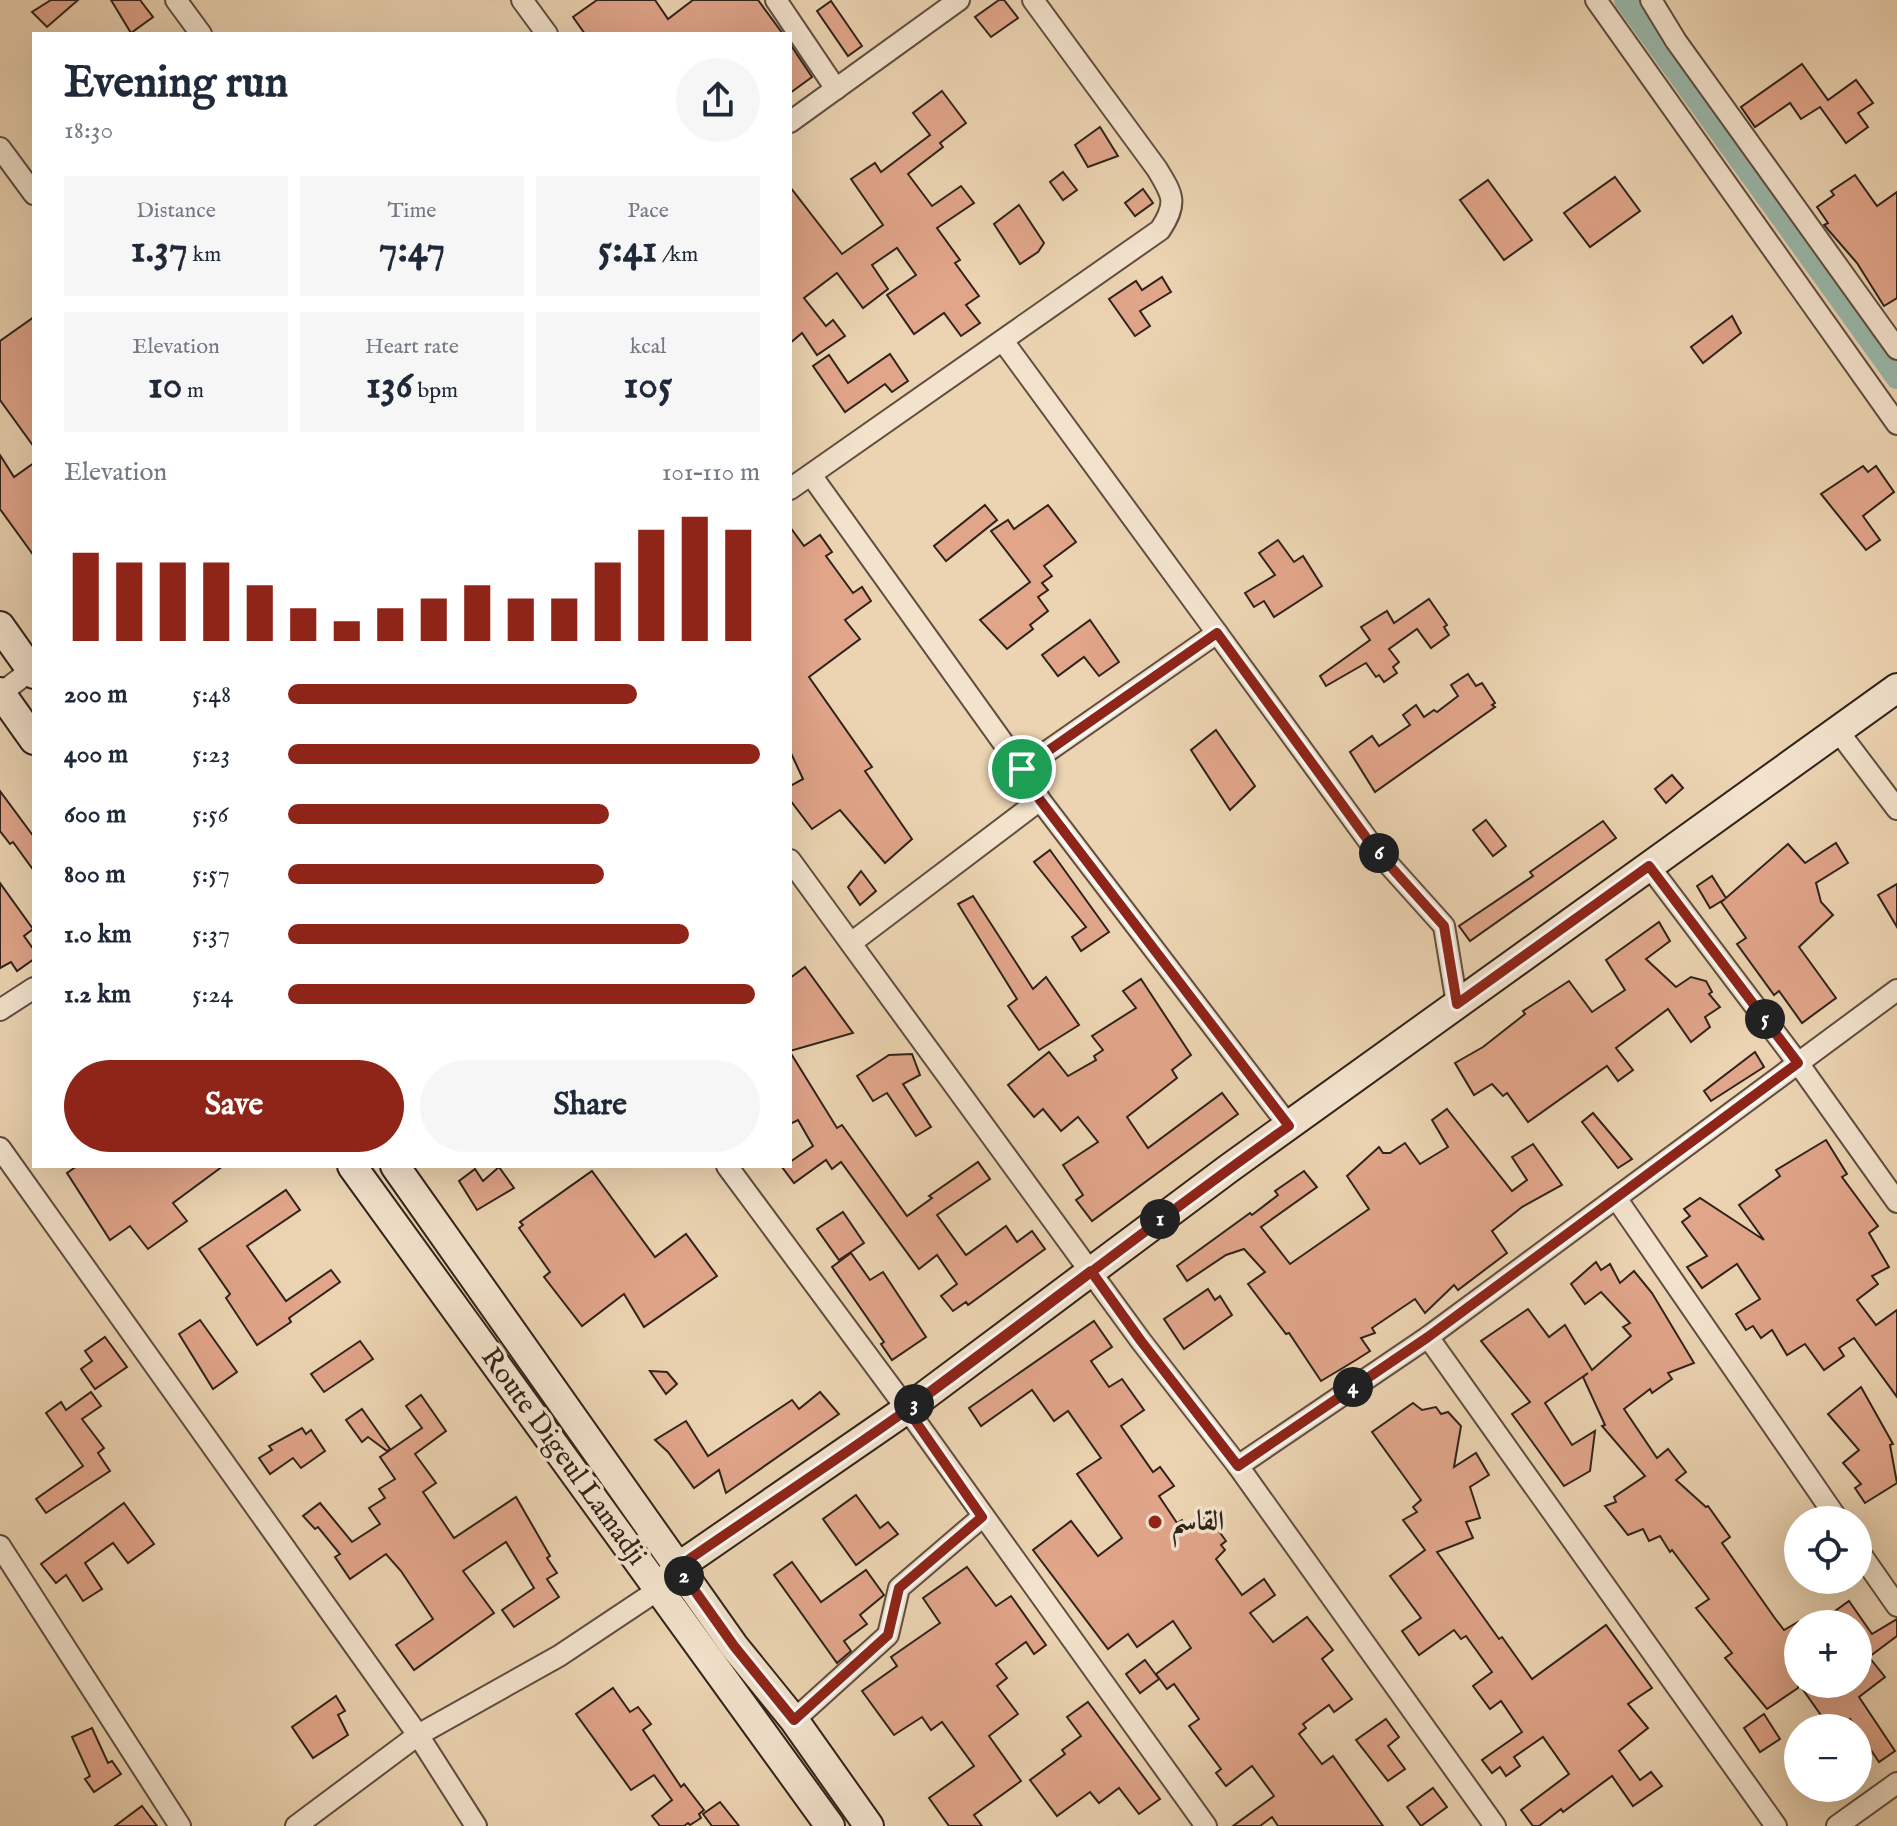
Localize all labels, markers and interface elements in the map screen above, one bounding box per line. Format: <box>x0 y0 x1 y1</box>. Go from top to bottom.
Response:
text: Evening run <box>64 56 288 112</box>
button: share <box>676 58 760 142</box>
text: 18:30 <box>64 114 113 147</box>
text: Distance <box>136 197 216 225</box>
text: Time <box>388 197 436 225</box>
text: Pace <box>627 197 669 225</box>
text: 1.37 <box>131 225 188 276</box>
text: 7:47 <box>379 225 445 276</box>
text: 5:41 <box>598 225 657 276</box>
text: km <box>188 241 221 269</box>
text: /km <box>657 241 698 269</box>
text: Elevation <box>132 333 220 361</box>
text: Heart rate <box>365 333 459 361</box>
text: kcal <box>630 333 666 361</box>
text: 10 <box>148 361 182 412</box>
text: 136 <box>366 361 413 412</box>
text: 105 <box>624 361 672 412</box>
text: m <box>182 377 204 405</box>
text: bpm <box>413 377 458 405</box>
text: Elevation <box>64 456 167 489</box>
text: 101–110 m <box>662 456 760 489</box>
text: 200 m <box>64 678 128 711</box>
text: 5:48 <box>192 678 231 711</box>
pin <box>988 735 1056 803</box>
text: 400 m <box>64 738 128 771</box>
text: 5:23 <box>192 738 230 771</box>
icon: arrive <box>1000 747 1044 791</box>
text: 600 m <box>64 798 126 831</box>
text: 5:56 <box>192 798 229 831</box>
pin: 6 <box>1359 833 1399 873</box>
text: 6 <box>1374 839 1384 867</box>
text: 800 m <box>64 858 126 891</box>
text: 5:57 <box>192 858 230 891</box>
text: 1.0 km <box>64 918 132 951</box>
text: 5:37 <box>192 918 230 951</box>
text: 1.2 km <box>64 978 131 1011</box>
text: 5:24 <box>192 978 233 1011</box>
pin: 5 <box>1745 999 1785 1039</box>
text: 5 <box>1761 1005 1769 1033</box>
button: Save <box>64 1060 404 1152</box>
button: Share <box>420 1060 760 1152</box>
pin: 1 <box>1140 1199 1180 1239</box>
text: 1 <box>1156 1205 1164 1233</box>
street label: Route Digeul Lamadji <box>472 1341 654 1573</box>
pin: 4 <box>1333 1367 1373 1407</box>
text: 4 <box>1348 1373 1358 1401</box>
pin: 3 <box>894 1384 934 1424</box>
text: 3 <box>910 1390 918 1418</box>
place label: القاسم <box>1171 1505 1224 1548</box>
map controls <box>1784 1506 1872 1802</box>
button: locate <box>1784 1506 1872 1594</box>
marker: القاسم <box>1146 1513 1164 1531</box>
pin: 2 <box>664 1556 704 1596</box>
text: 2 <box>679 1562 689 1590</box>
button: + <box>1784 1610 1872 1698</box>
button: − <box>1784 1714 1872 1802</box>

